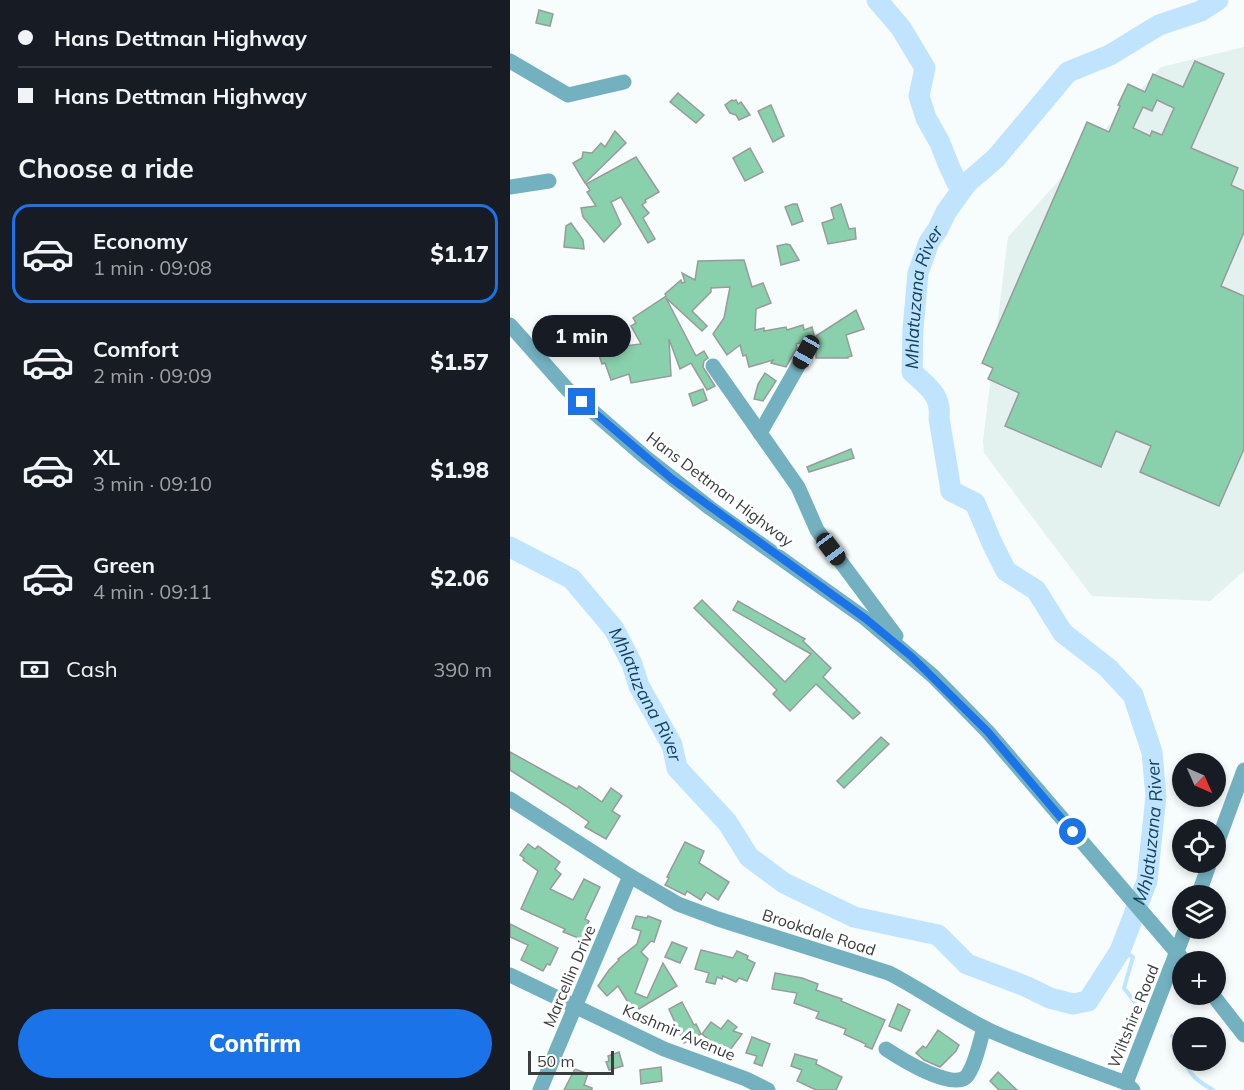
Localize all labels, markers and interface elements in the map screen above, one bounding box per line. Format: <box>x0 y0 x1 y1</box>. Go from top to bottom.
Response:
text: Hans Dettman Highway <box>54 24 307 52</box>
text: Hans Dettman Highway <box>54 82 307 110</box>
text: Choose a ride <box>18 151 194 185</box>
water label: Mhlatuzana River <box>900 220 949 369</box>
icon: car <box>21 227 75 281</box>
text: Economy <box>93 227 188 255</box>
text: $1.17 <box>430 240 489 268</box>
text: 1 min · 09:08 <box>93 255 212 280</box>
callout: 1 min <box>532 315 632 357</box>
text: 1 min <box>555 323 608 348</box>
car <box>789 332 823 372</box>
icon: car <box>21 335 75 389</box>
text: Comfort <box>93 335 179 363</box>
text: $1.57 <box>430 348 489 376</box>
text: 2 min · 09:09 <box>93 363 212 388</box>
route end <box>568 388 595 415</box>
street label: Hans Dettman Highway <box>643 427 798 551</box>
icon: car <box>21 443 75 497</box>
text: XL <box>93 443 120 471</box>
text: $1.98 <box>430 456 489 484</box>
text: 3 min · 09:10 <box>93 471 212 496</box>
car <box>813 529 849 569</box>
icon: car <box>21 551 75 605</box>
text: Green <box>93 551 155 579</box>
text: $2.06 <box>430 564 489 592</box>
text: 4 min · 09:11 <box>93 579 212 604</box>
water label: Mhlatuzana River <box>604 623 687 765</box>
icon: cash <box>18 653 51 686</box>
text: Cash <box>66 655 118 683</box>
text: 390 m <box>433 657 492 682</box>
north arrow <box>1172 753 1226 807</box>
map controls <box>1172 753 1226 1071</box>
water label: Mhlatuzana River <box>1127 757 1167 908</box>
route start <box>1059 818 1086 845</box>
button: locate <box>1172 819 1226 873</box>
button: layers <box>1172 885 1226 939</box>
street label: Brookdale Road <box>760 904 878 960</box>
street label: Marcellin Drive <box>538 922 600 1030</box>
button: + <box>1172 951 1226 1005</box>
street label: Wiltshire Road <box>1103 961 1163 1071</box>
street label: Kashmir Avenue <box>620 999 738 1065</box>
button: Confirm <box>18 1009 492 1078</box>
button: − <box>1172 1017 1226 1071</box>
scale bar <box>528 1048 614 1076</box>
text: 50 m <box>537 1051 574 1071</box>

